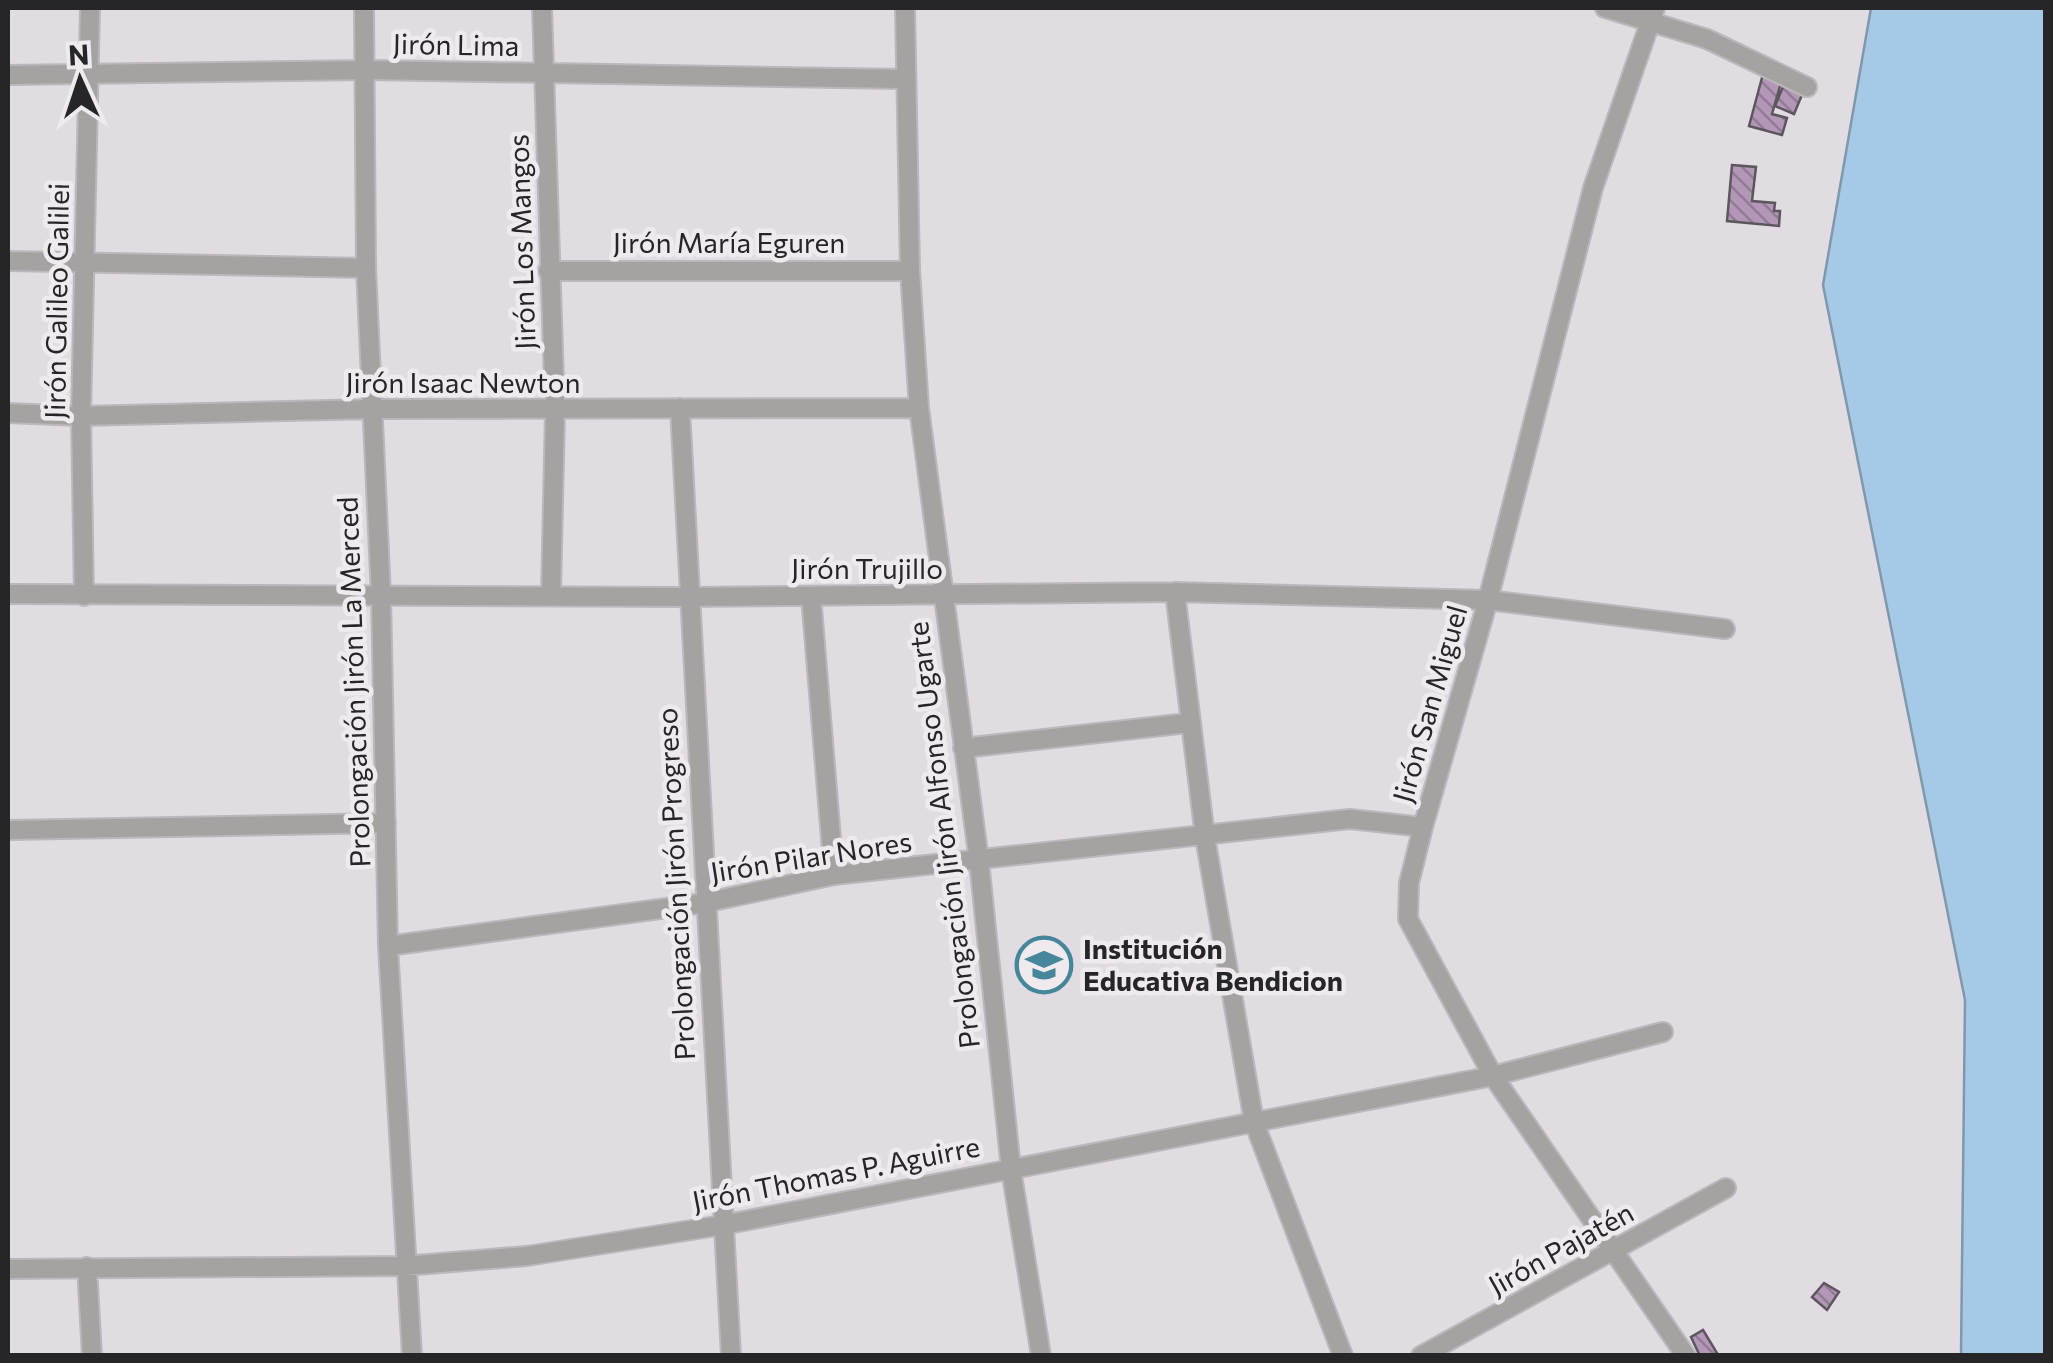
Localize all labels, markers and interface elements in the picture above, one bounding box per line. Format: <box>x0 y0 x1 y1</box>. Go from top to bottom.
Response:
street label: Jirón Lima <box>392 26 520 62</box>
north arrow <box>30 30 130 130</box>
text: N <box>67 37 90 72</box>
street label: Jirón Los Mangos <box>500 133 542 351</box>
street label: Jirón Galileo Galilei <box>37 183 75 419</box>
street label: Jirón María Eguren <box>613 225 845 259</box>
street label: Jirón Isaac Newton <box>345 365 581 399</box>
street label: Prolongación Jirón La Merced <box>330 496 376 868</box>
street label: Jirón Trujillo <box>791 551 943 585</box>
street label: Jirón San Miguel <box>1385 601 1473 806</box>
street label: Prolongación Jirón Alfonso Ugarte <box>900 620 986 1050</box>
street label: Prolongación Jirón Progreso <box>649 707 701 1061</box>
street label: Jirón Pilar Nores <box>708 823 914 889</box>
place label: Institución Educativa Bendicion <box>1083 931 1343 997</box>
school or university icon: Institución Educativa Bendicion <box>1014 935 1074 995</box>
street label: Jirón Thomas P. Aguirre <box>689 1128 982 1218</box>
street label: Jirón Pajatén <box>1482 1194 1639 1302</box>

